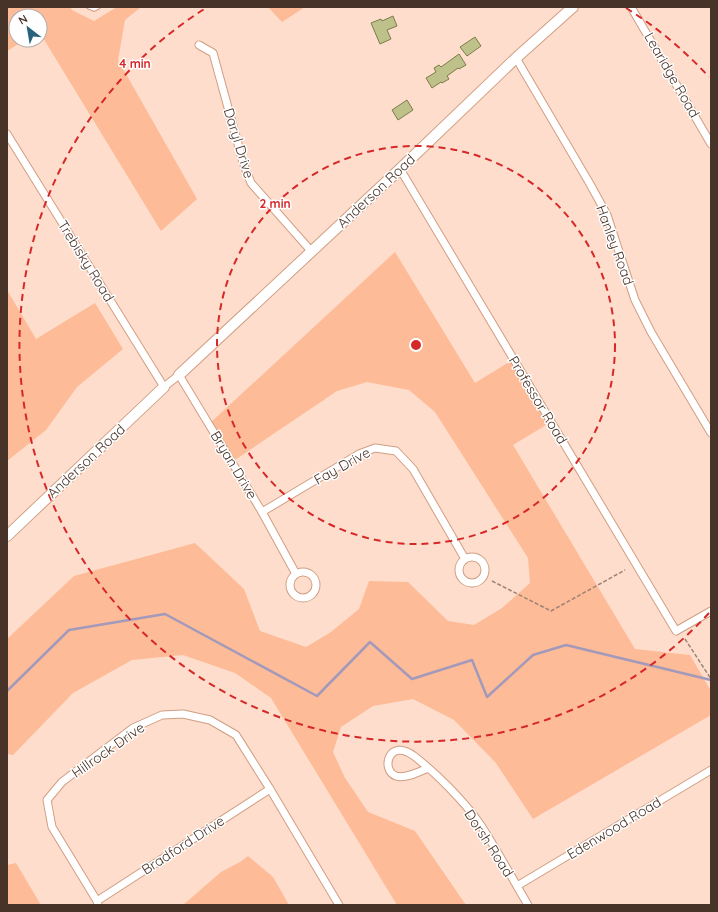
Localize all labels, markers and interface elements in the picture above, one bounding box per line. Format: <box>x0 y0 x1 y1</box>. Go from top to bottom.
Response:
north arrow <box>8 8 48 48</box>
text: N <box>16 11 30 28</box>
street label: Learidge Road <box>640 29 704 121</box>
text: 4 min <box>119 56 151 71</box>
street label: Daryl Drive <box>220 106 258 180</box>
street label: Anderson Road <box>333 150 419 232</box>
text: 2 min <box>259 196 291 211</box>
street label: Hanley Road <box>592 202 638 288</box>
street label: Trebisky Road <box>54 217 118 305</box>
centre of rings <box>409 338 423 352</box>
street label: Professor Road <box>505 353 571 447</box>
street label: Anderson Road <box>43 420 129 502</box>
street label: Bryan Drive <box>207 428 261 503</box>
street label: Fay Drive <box>311 443 373 489</box>
street label: Hillrock Drive <box>68 718 148 782</box>
street label: Edenwood Road <box>564 793 664 863</box>
street label: Dorsh Road <box>460 806 518 880</box>
street label: Bradford Drive <box>138 811 228 879</box>

